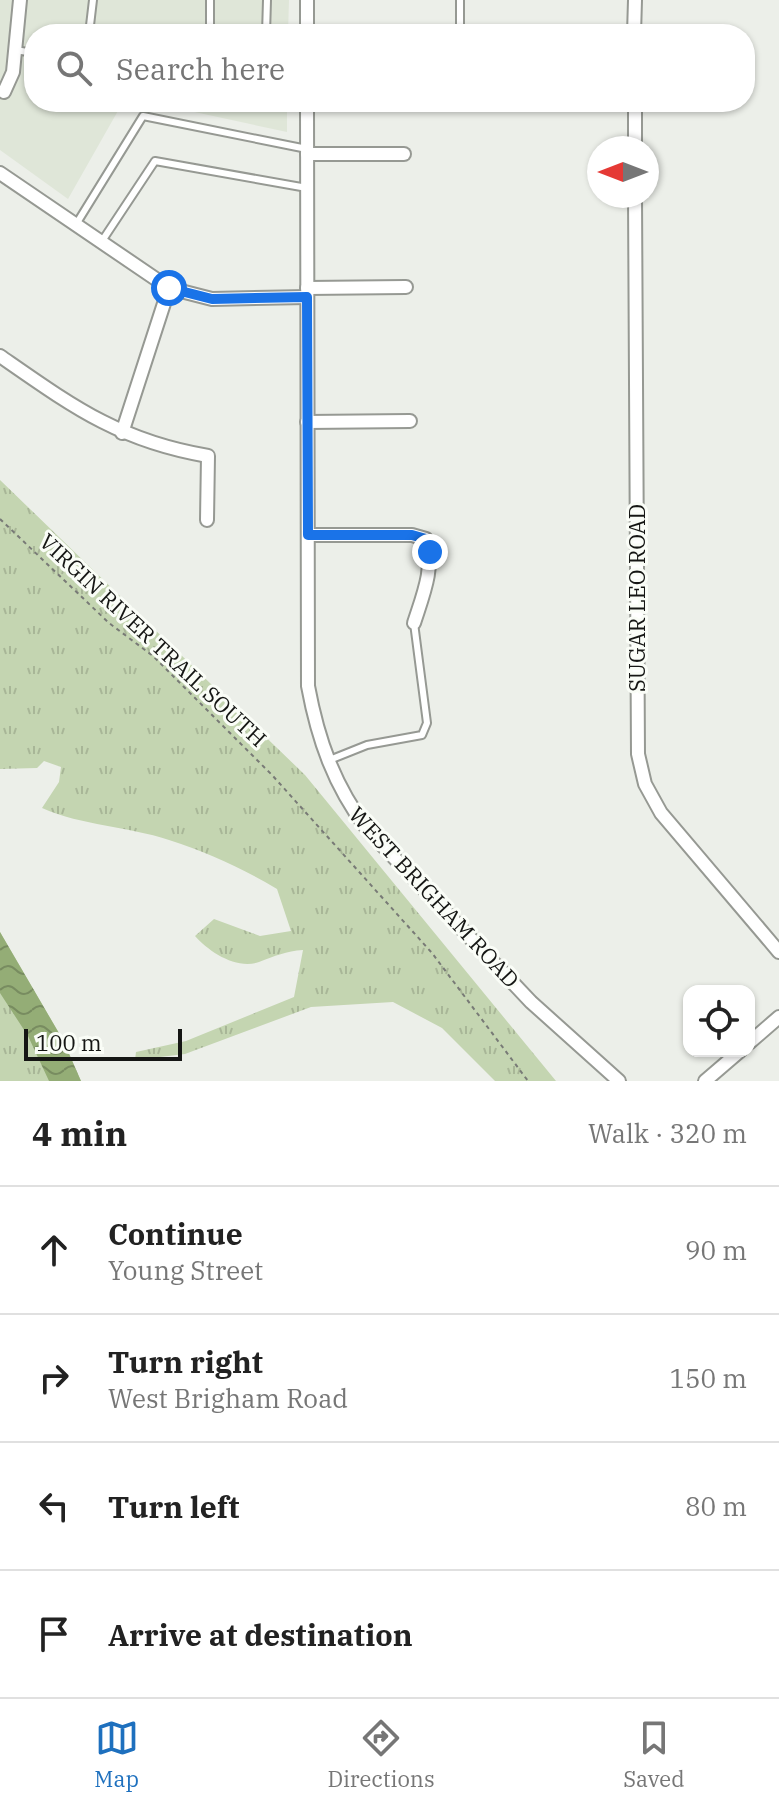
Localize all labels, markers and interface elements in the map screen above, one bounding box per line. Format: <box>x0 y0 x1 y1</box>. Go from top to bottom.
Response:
search box <box>24 24 755 112</box>
icon: search <box>52 46 96 90</box>
text: Search here <box>116 49 285 88</box>
north arrow <box>587 136 659 208</box>
route start <box>151 270 187 306</box>
street label: SUGAR LEO ROAD <box>622 504 651 692</box>
street label: VIRGIN RIVER TRAIL SOUTH <box>34 527 273 753</box>
route end <box>412 534 448 570</box>
street label: WEST BRIGHAM ROAD <box>343 800 526 993</box>
map controls <box>683 985 755 1057</box>
button: locate <box>683 985 755 1057</box>
scale bar <box>24 1025 182 1061</box>
text: 100 m <box>36 1028 102 1057</box>
text: 4 min <box>32 1111 127 1155</box>
text: Walk · 320 m <box>588 1116 747 1150</box>
text: Continue <box>108 1214 243 1253</box>
icon: ahead <box>32 1228 76 1272</box>
text: 90 m <box>685 1233 747 1267</box>
text: Young Street <box>108 1253 263 1287</box>
text: Turn right <box>108 1342 263 1381</box>
icon: right <box>32 1356 76 1400</box>
text: 150 m <box>669 1361 747 1395</box>
text: West Brigham Road <box>108 1381 348 1415</box>
icon: left <box>32 1484 76 1528</box>
text: Turn left <box>108 1487 240 1526</box>
text: 80 m <box>685 1489 747 1523</box>
icon: arrive <box>32 1612 76 1656</box>
text: Arrive at destination <box>108 1615 413 1654</box>
tab: Map <box>94 1716 139 1793</box>
tab: Directions <box>327 1716 435 1793</box>
tab: Saved <box>623 1716 685 1793</box>

